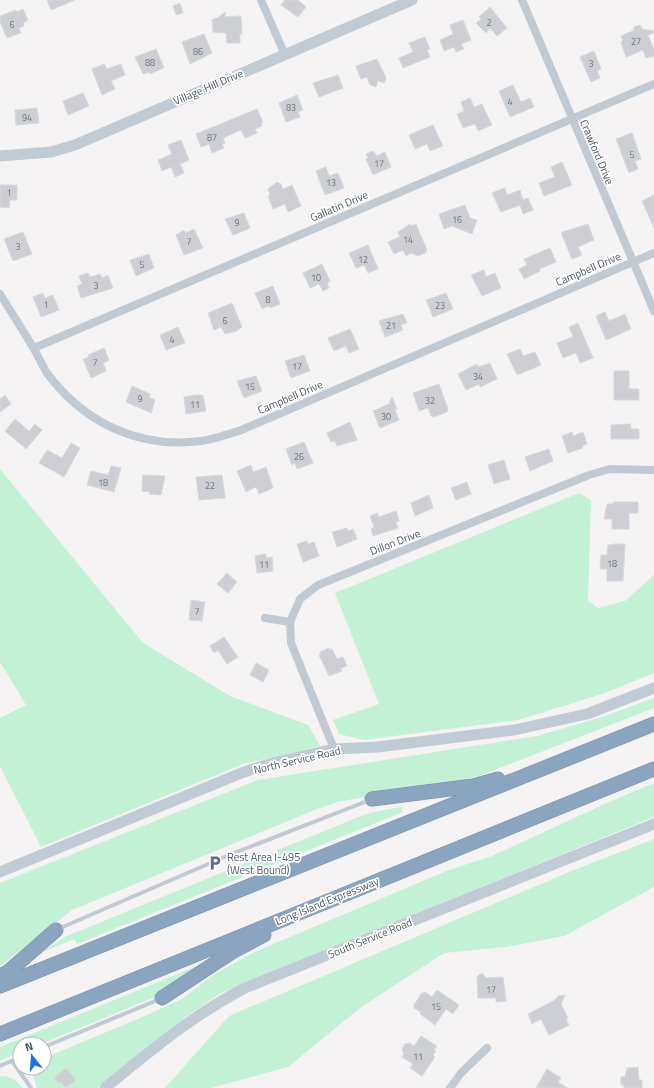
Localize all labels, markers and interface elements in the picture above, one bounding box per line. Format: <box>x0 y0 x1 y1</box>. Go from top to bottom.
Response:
house number: 2 <box>486 16 492 29</box>
house number: 6 <box>9 18 15 31</box>
house number: 27 <box>631 35 641 48</box>
house number: 86 <box>193 45 203 58</box>
house number: 88 <box>145 56 155 69</box>
house number: 3 <box>588 57 594 70</box>
street label: Village Hill Drive <box>171 65 246 109</box>
house number: 4 <box>507 95 513 108</box>
house number: 83 <box>286 101 296 114</box>
house number: 94 <box>22 111 32 124</box>
street label: Crawford Drive <box>576 117 618 187</box>
house number: 87 <box>207 131 217 144</box>
house number: 5 <box>629 148 635 161</box>
house number: 17 <box>374 157 384 170</box>
house number: 13 <box>326 176 336 189</box>
house number: 1 <box>6 186 12 199</box>
street label: Gallatin Drive <box>308 186 371 225</box>
house number: 16 <box>452 213 462 226</box>
house number: 9 <box>234 216 240 229</box>
house number: 14 <box>403 233 413 246</box>
house number: 7 <box>186 235 192 248</box>
house number: 3 <box>15 240 21 253</box>
street label: Campbell Drive <box>553 248 623 290</box>
house number: 12 <box>358 253 368 266</box>
house number: 5 <box>139 258 145 271</box>
house number: 10 <box>311 271 321 284</box>
house number: 3 <box>93 279 99 292</box>
house number: 8 <box>265 293 271 306</box>
house number: 1 <box>43 298 49 311</box>
house number: 23 <box>435 299 445 312</box>
house number: 6 <box>222 314 228 327</box>
house number: 21 <box>386 319 396 332</box>
house number: 4 <box>169 333 175 346</box>
house number: 7 <box>92 356 98 369</box>
house number: 17 <box>292 360 302 373</box>
house number: 34 <box>473 370 483 383</box>
street label: Campbell Drive <box>255 376 325 418</box>
house number: 15 <box>245 380 255 393</box>
house number: 9 <box>137 392 143 405</box>
house number: 32 <box>425 394 435 407</box>
house number: 11 <box>190 398 200 411</box>
house number: 30 <box>381 410 391 423</box>
house number: 26 <box>294 450 304 463</box>
house number: 18 <box>98 476 108 489</box>
house number: 22 <box>205 479 215 492</box>
street label: Dillon Drive <box>367 525 423 559</box>
house number: 18 <box>607 557 617 570</box>
house number: 11 <box>259 558 269 571</box>
house number: 7 <box>194 605 200 618</box>
street label: North Service Road <box>252 742 342 778</box>
place label: Rest Area I-495 (West Bound) <box>227 849 300 878</box>
parking icon: Rest Area I-495 (West Bound) <box>206 854 224 872</box>
street label: Long Island Expressway <box>273 873 382 929</box>
street label: South Service Road <box>326 914 415 962</box>
house number: 17 <box>486 983 496 996</box>
house number: 15 <box>431 1000 441 1013</box>
north arrow <box>12 1036 52 1076</box>
text: N <box>23 1038 35 1055</box>
house number: 11 <box>413 1050 423 1063</box>

